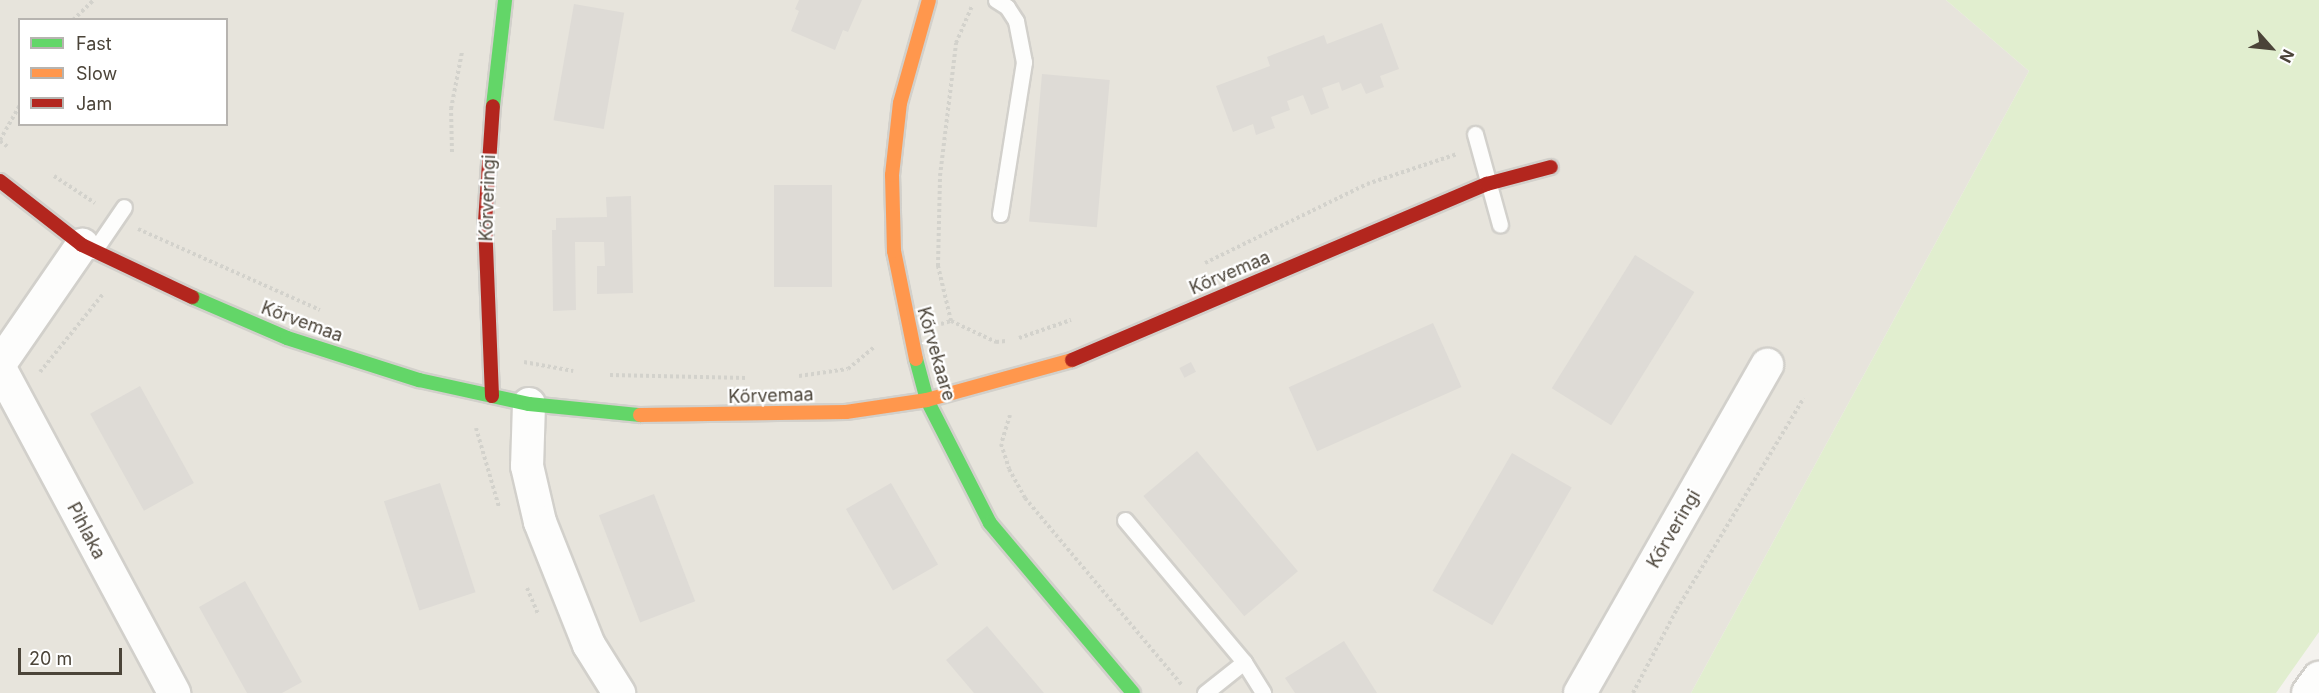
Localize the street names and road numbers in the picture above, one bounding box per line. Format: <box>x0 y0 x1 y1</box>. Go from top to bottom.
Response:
street label: Kõrveringi <box>476 154 500 242</box>
street label: Kõrvemaa <box>1186 246 1274 300</box>
street label: Kõrvemaa <box>258 297 346 347</box>
street label: Kõrvekaare <box>912 305 960 403</box>
street label: Kõrvemaa <box>728 384 814 408</box>
street label: Kõrveringi <box>1643 486 1705 572</box>
street label: Pihlaka <box>62 499 110 563</box>

